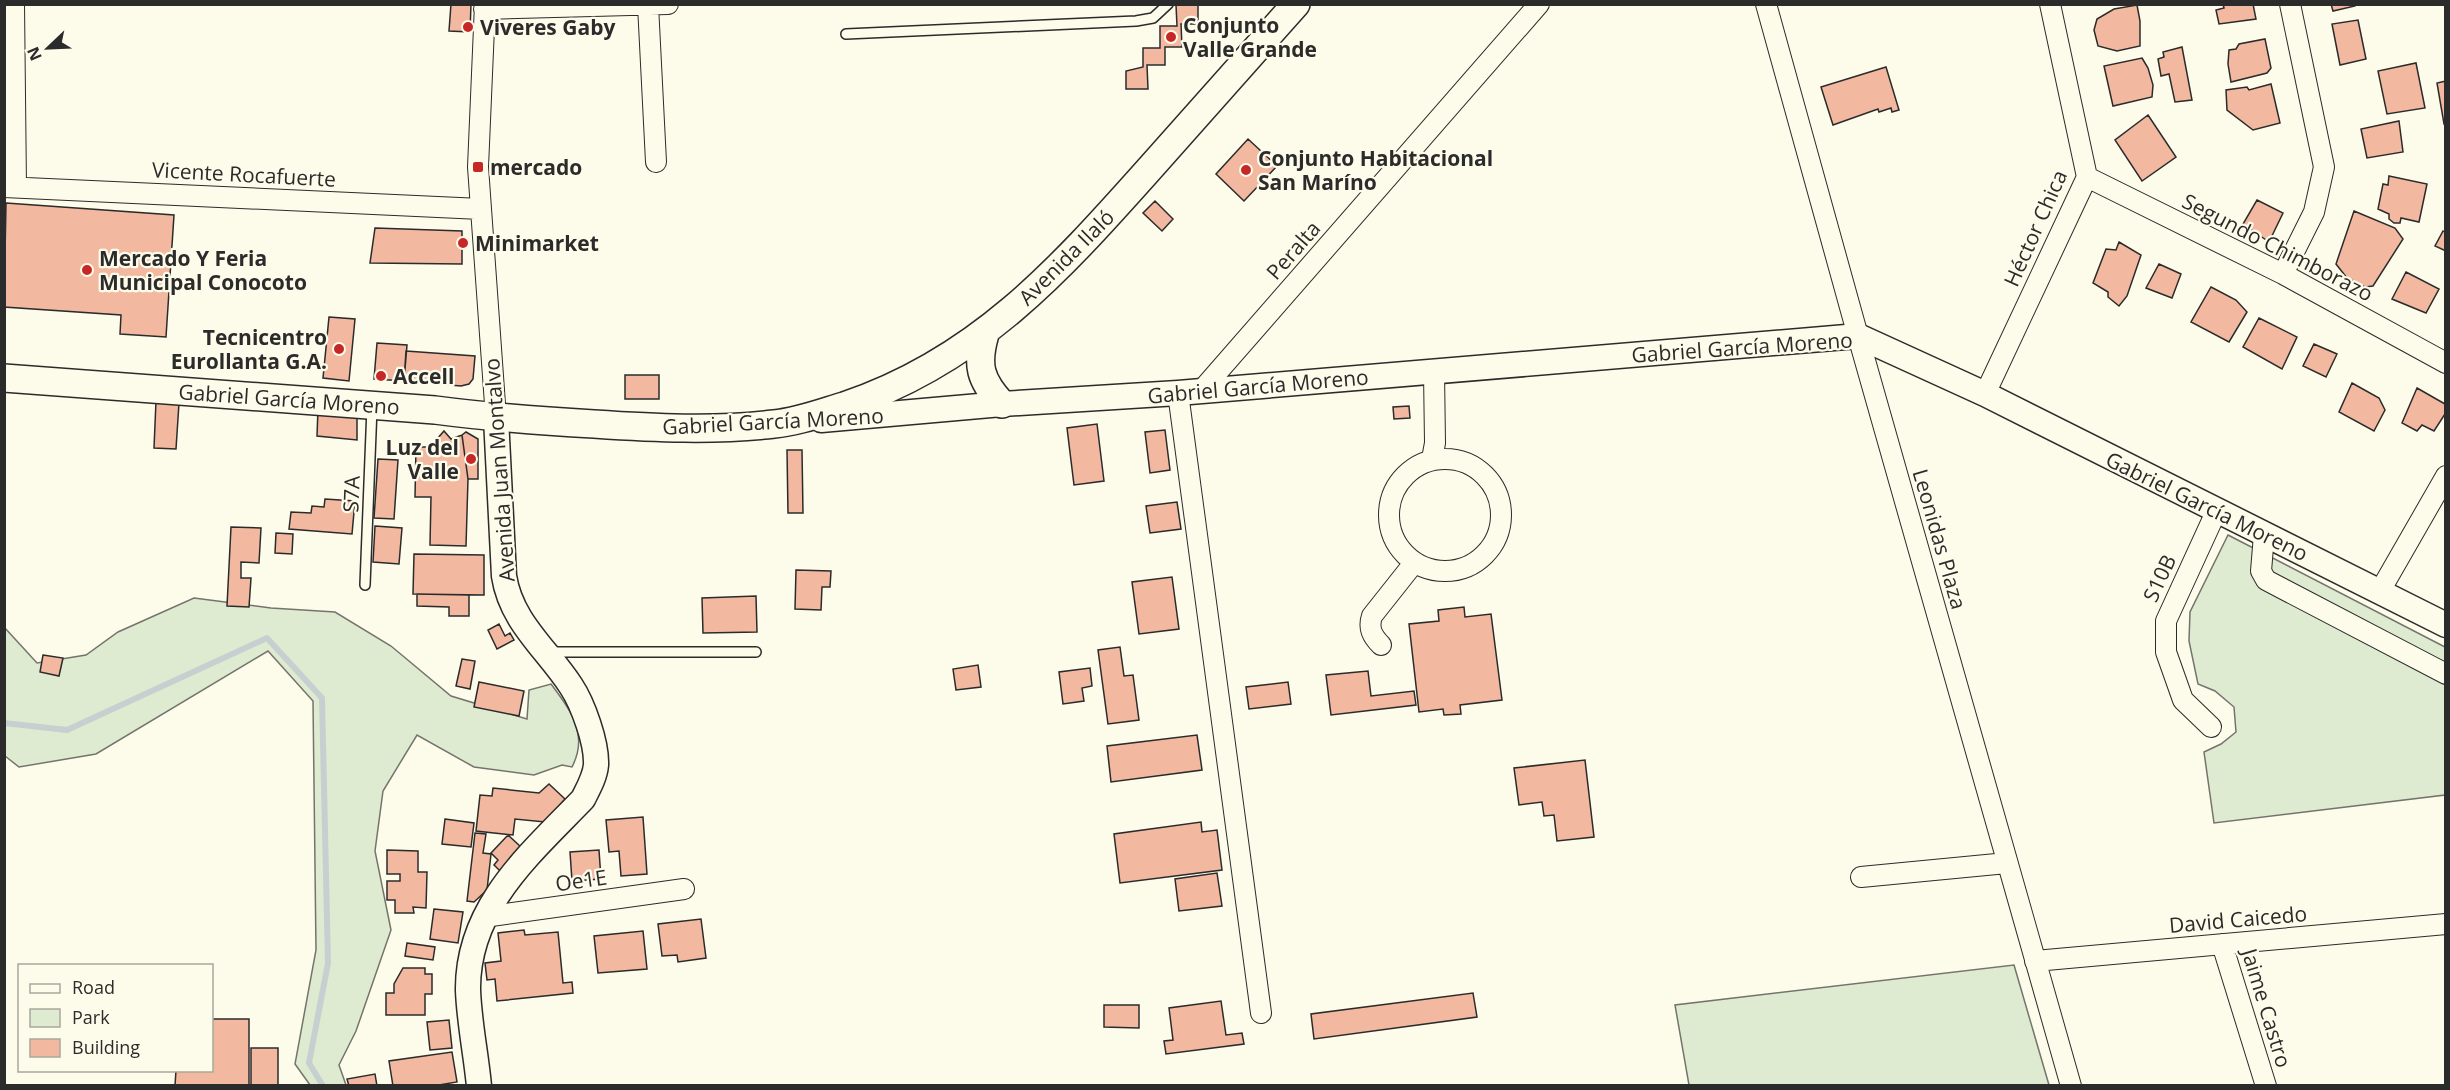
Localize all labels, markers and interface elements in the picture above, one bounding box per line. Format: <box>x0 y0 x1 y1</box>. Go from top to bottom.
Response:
place label: Conjunto Valle Grande <box>1183 11 1317 63</box>
place label: Viveres Gaby <box>480 13 615 41</box>
north arrow <box>18 18 78 78</box>
marker: Viveres Gaby <box>461 20 475 34</box>
marker: Conjunto Valle Grande <box>1164 30 1178 44</box>
text: N <box>22 44 47 64</box>
place label: Conjunto Habitacional San Maríno <box>1258 144 1493 196</box>
place label: mercado <box>490 153 582 181</box>
street label: Vicente Rocafuerte <box>151 155 337 193</box>
marker: mercado <box>471 160 485 174</box>
marker: Conjunto Habitacional San Maríno <box>1239 163 1253 177</box>
street label: Héctor Chica <box>1997 165 2073 291</box>
street label: Segundo Chimborazo <box>2178 187 2378 307</box>
street label: Avenida Ilaló <box>1012 203 1120 311</box>
street label: Peralta <box>1260 215 1326 285</box>
place label: Minimarket <box>475 229 599 257</box>
marker: Minimarket <box>456 236 470 250</box>
place label: Mercado Y Feria Municipal Conocoto <box>99 244 307 296</box>
marker: Mercado Y Feria Municipal Conocoto <box>80 263 94 277</box>
place label: Tecnicentro Eurollanta G.A. <box>171 323 327 375</box>
street label: Gabriel García Moreno <box>1630 325 1854 369</box>
marker: Tecnicentro Eurollanta G.A. <box>332 342 346 356</box>
street label: Avenida Juan Montalvo <box>477 357 521 583</box>
place label: Accell <box>393 362 454 390</box>
street label: Gabriel García Moreno <box>1146 362 1370 410</box>
marker: Accell <box>374 369 388 383</box>
street label: Gabriel García Moreno <box>177 377 401 421</box>
street label: Gabriel García Moreno <box>662 401 884 441</box>
place label: Luz del Valle <box>386 433 459 485</box>
street label: Gabriel García Moreno <box>2101 445 2313 567</box>
marker: Luz del Valle <box>464 452 478 466</box>
street label: Leonidas Plaza <box>1907 466 1973 612</box>
street label: S7A <box>336 474 366 513</box>
street label: S10B <box>2136 550 2182 606</box>
street label: Oe1E <box>553 863 609 897</box>
street label: David Caicedo <box>2168 899 2308 939</box>
street label: Jaime Castro <box>2235 943 2298 1071</box>
legend <box>18 964 213 1072</box>
text: Road <box>72 975 115 999</box>
text: Park <box>72 1005 110 1029</box>
text: Building <box>72 1035 140 1059</box>

